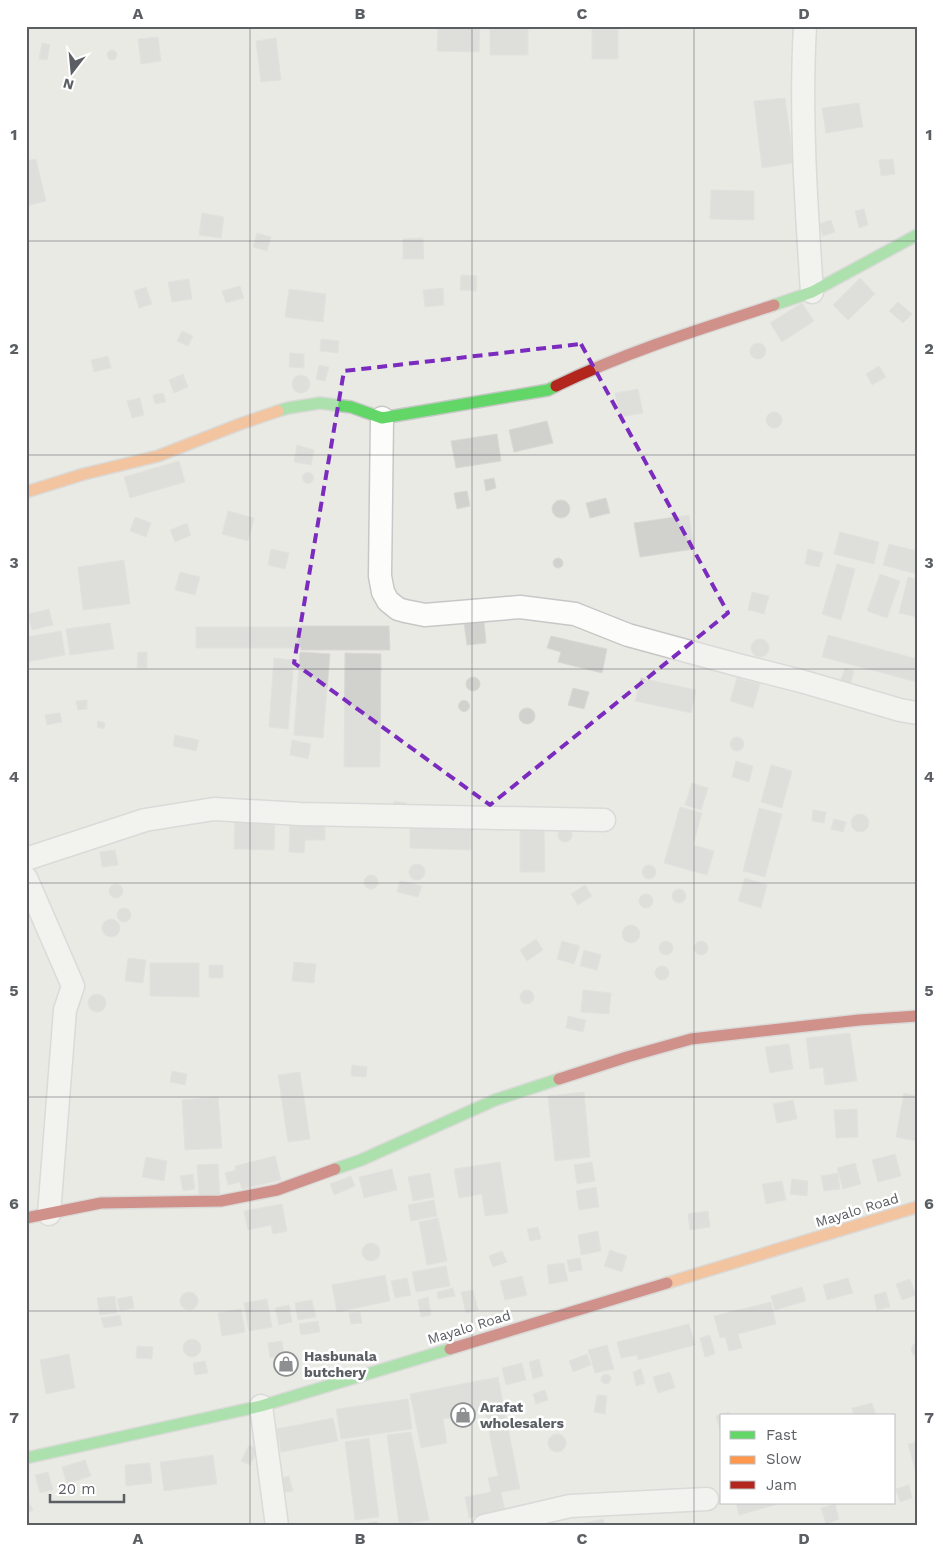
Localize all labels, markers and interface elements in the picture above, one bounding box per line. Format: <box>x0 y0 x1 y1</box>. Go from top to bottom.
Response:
text: A <box>133 4 144 23</box>
text: B <box>355 4 366 23</box>
text: C <box>577 4 588 23</box>
text: D <box>798 4 810 23</box>
north arrow <box>48 48 98 98</box>
text: N <box>61 75 76 94</box>
text: 1 <box>11 125 17 144</box>
text: 1 <box>926 125 932 144</box>
text: 2 <box>9 339 19 358</box>
text: 2 <box>924 339 934 358</box>
text: 3 <box>9 553 19 572</box>
text: 3 <box>924 553 934 572</box>
text: 4 <box>9 767 19 786</box>
text: 4 <box>924 767 934 786</box>
text: 5 <box>9 981 19 1000</box>
text: 5 <box>924 981 934 1000</box>
street label: Mayalo Road <box>814 1190 900 1230</box>
text: 6 <box>9 1194 19 1213</box>
text: 6 <box>924 1194 934 1213</box>
street label: Mayalo Road <box>426 1307 512 1347</box>
place label: Hasbunala butchery <box>304 1348 378 1380</box>
shop icon: Hasbunala butchery <box>273 1351 299 1377</box>
place label: Arafat wholesalers <box>480 1399 565 1431</box>
shop icon: Arafat wholesalers <box>450 1402 476 1428</box>
text: 7 <box>9 1408 19 1427</box>
text: 7 <box>924 1408 934 1427</box>
legend <box>720 1414 896 1504</box>
text: Fast <box>766 1426 798 1444</box>
text: Slow <box>766 1450 802 1468</box>
scale bar <box>50 1472 124 1504</box>
text: Jam <box>766 1476 797 1494</box>
text: 20 m <box>58 1480 96 1498</box>
text: A <box>133 1529 144 1548</box>
text: B <box>355 1529 366 1548</box>
text: C <box>577 1529 588 1548</box>
text: D <box>798 1529 810 1548</box>

